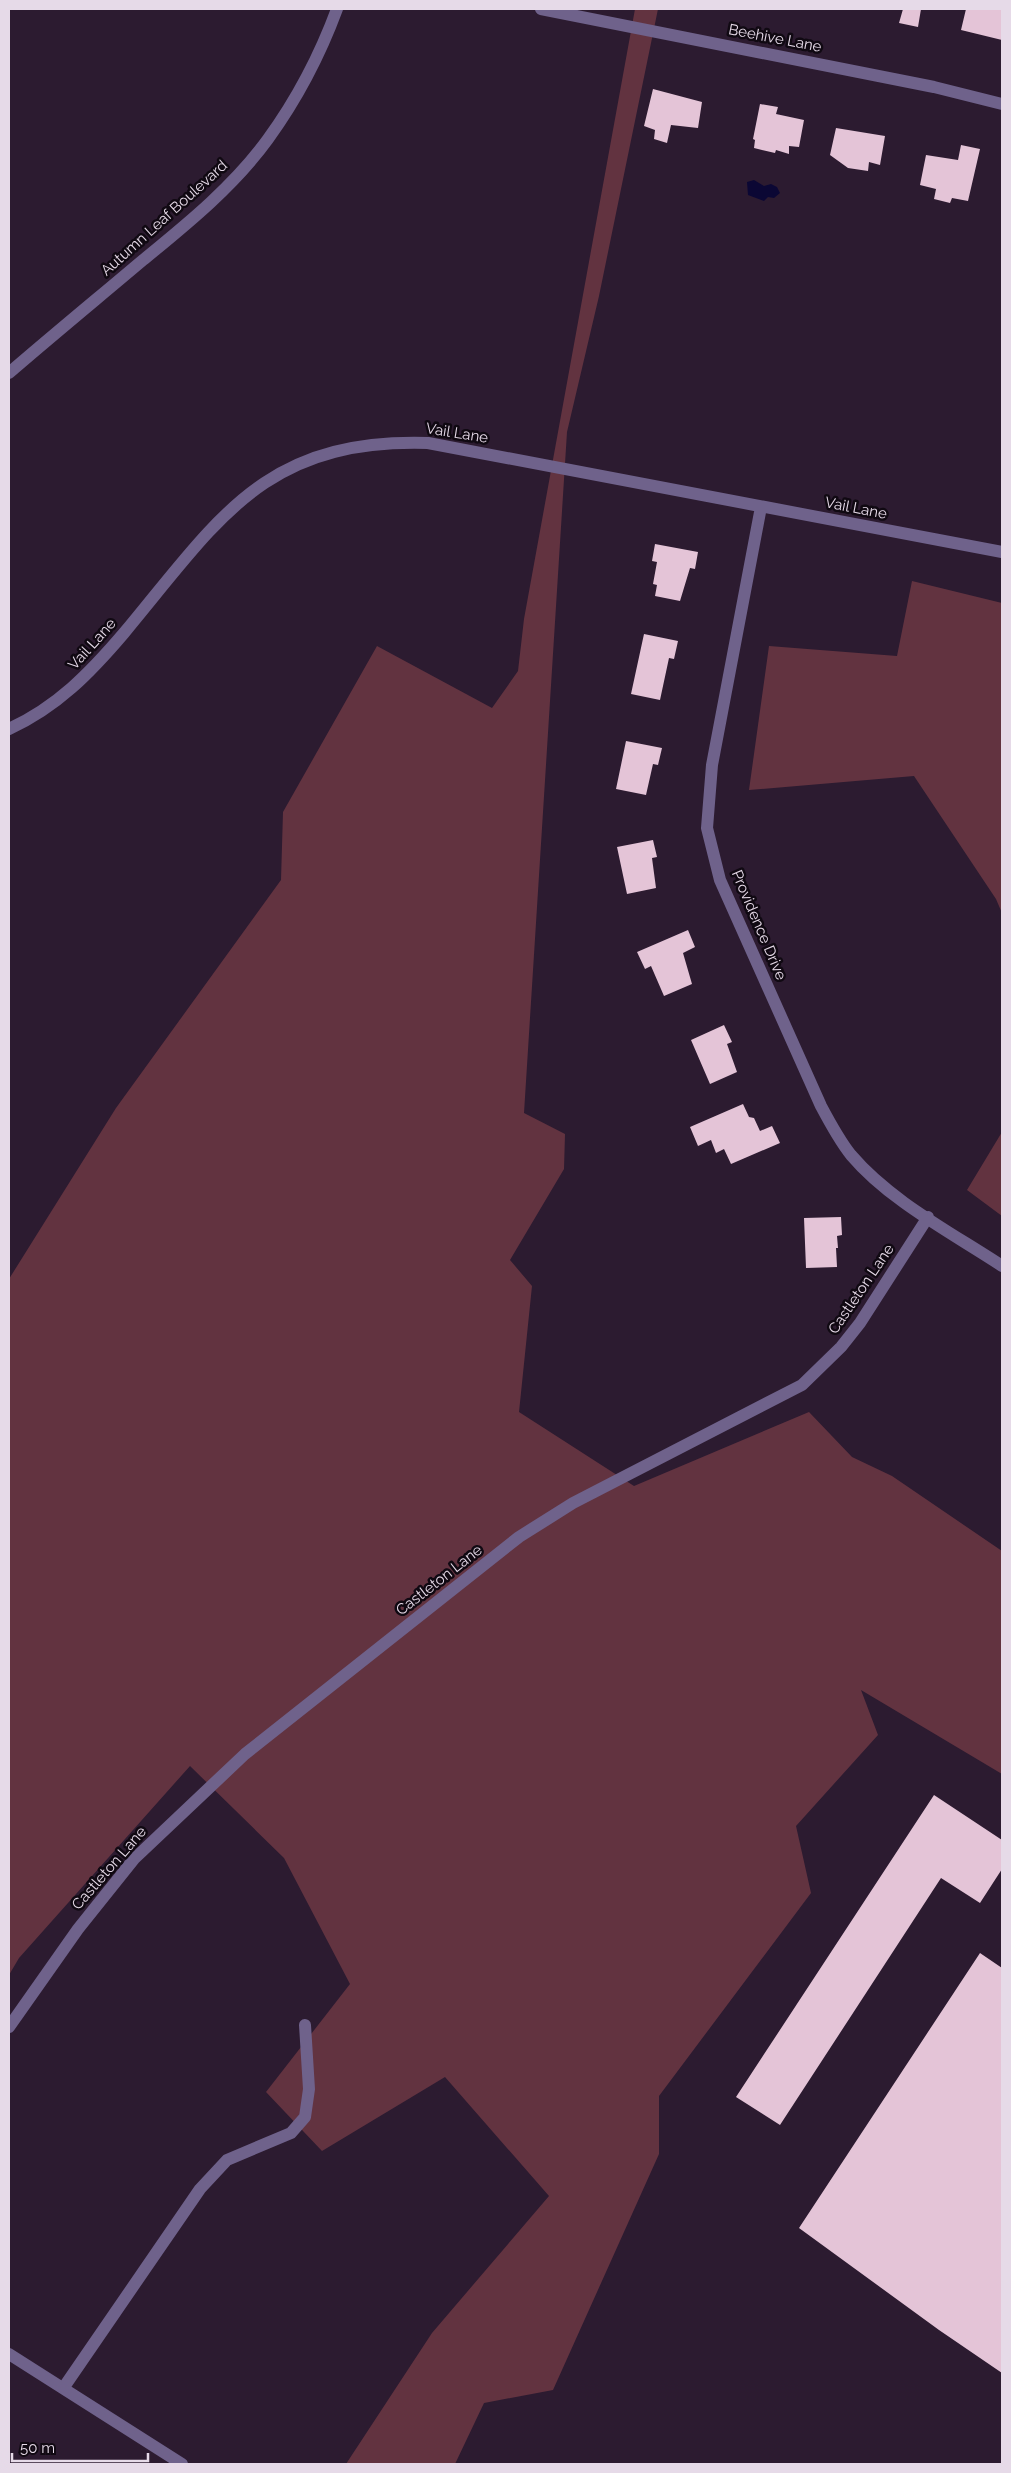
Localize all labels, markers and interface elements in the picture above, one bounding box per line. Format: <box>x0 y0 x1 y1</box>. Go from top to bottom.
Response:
street label: Beehive Lane <box>727 20 823 56</box>
street label: Autumn Leaf Boulevard <box>97 156 231 280</box>
street label: Vail Lane <box>425 419 490 447</box>
street label: Vail Lane <box>823 493 889 523</box>
street label: Vail Lane <box>64 615 120 673</box>
street label: Providence Drive <box>728 867 790 983</box>
street label: Castleton Lane <box>824 1241 898 1337</box>
street label: Castleton Lane <box>392 1541 486 1619</box>
street label: Castleton Lane <box>68 1823 150 1913</box>
scale bar <box>12 2430 149 2462</box>
text: 50 m <box>20 2439 55 2457</box>

